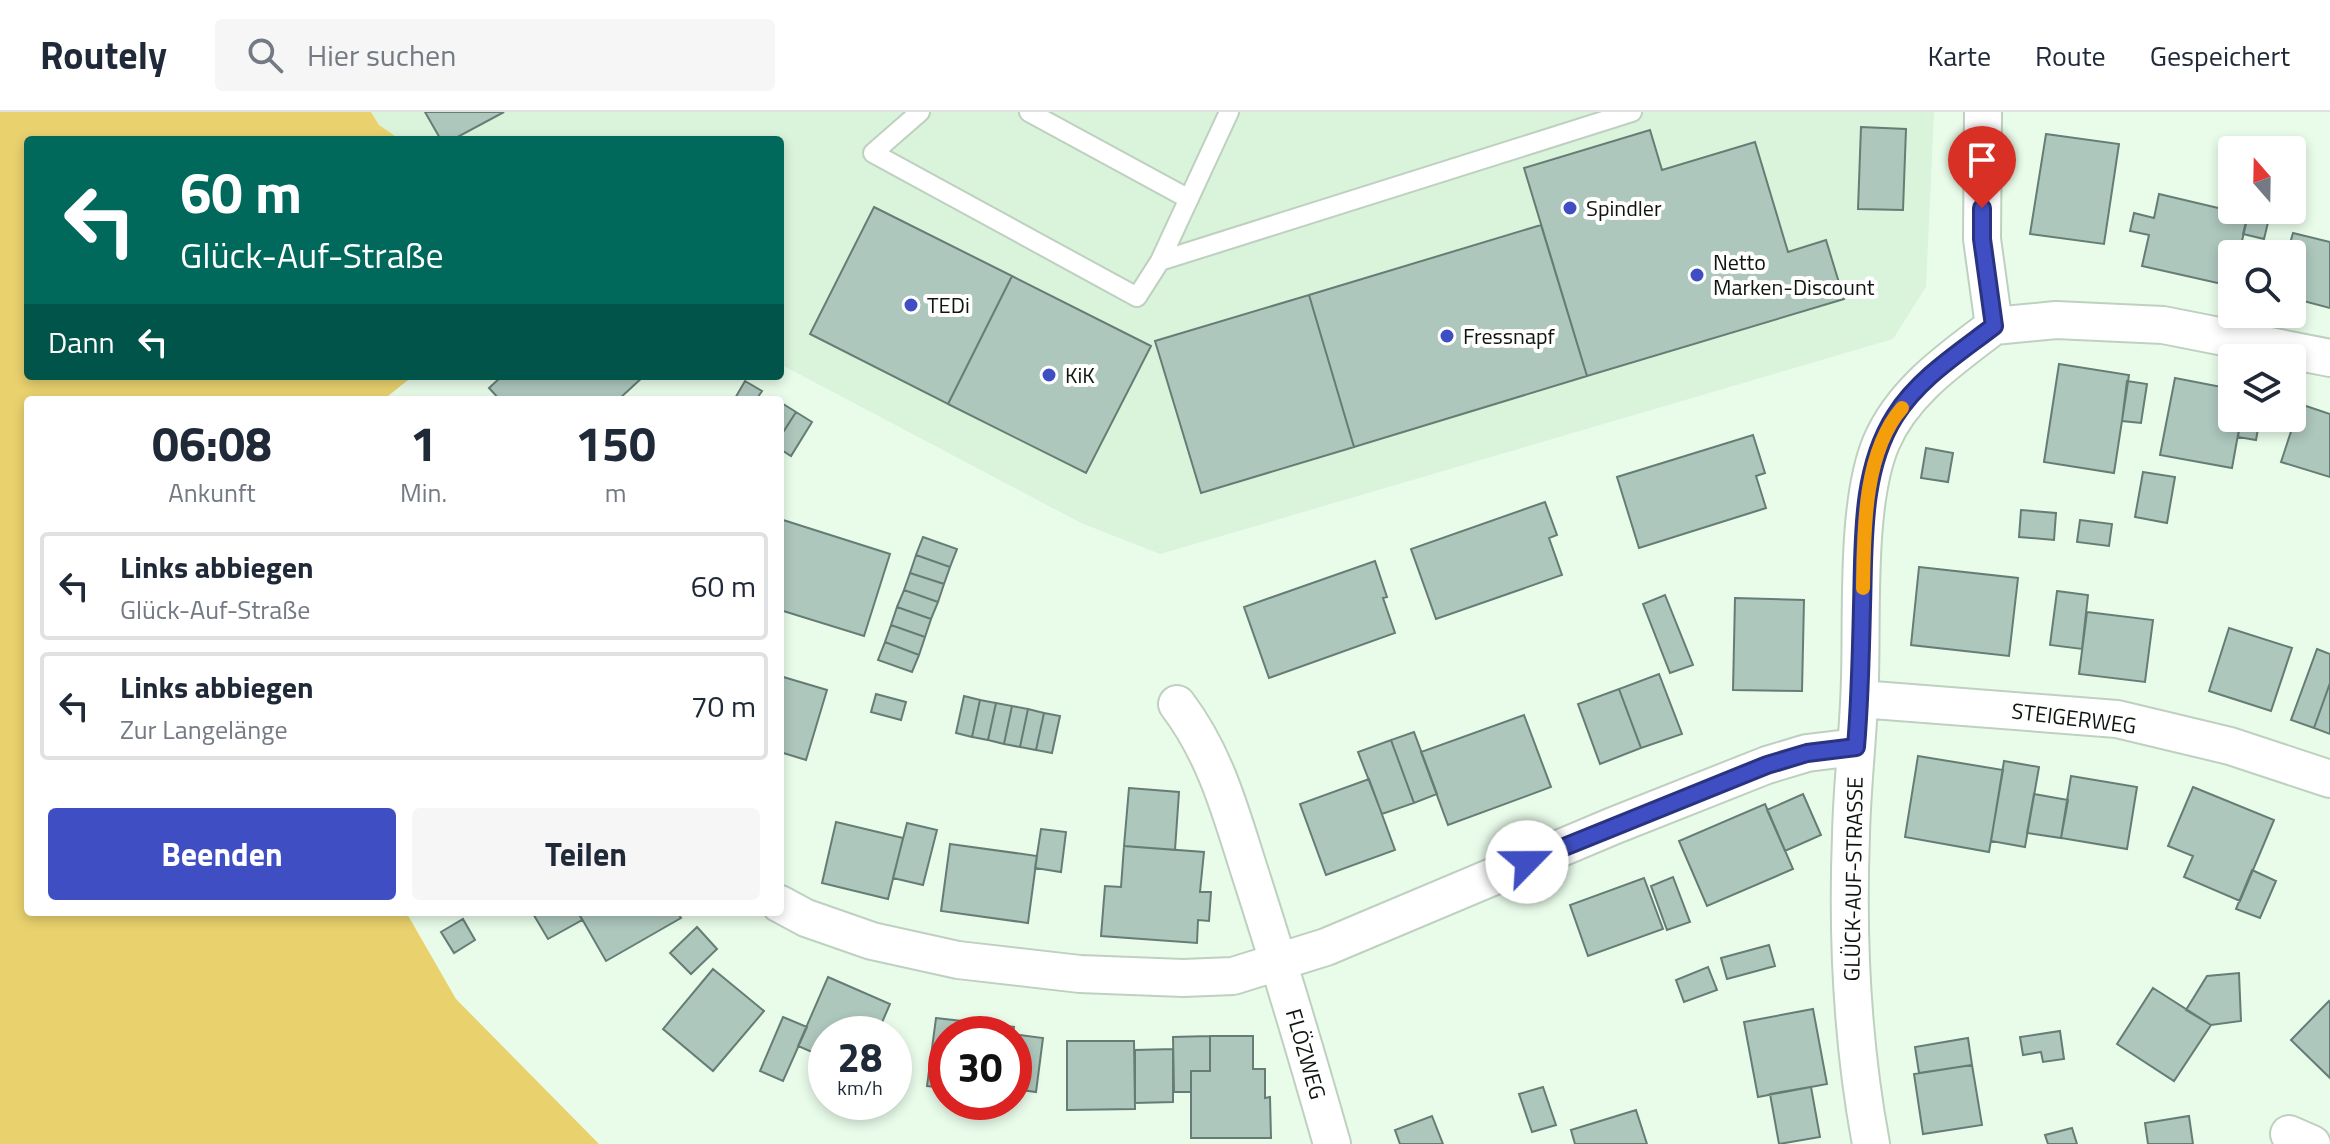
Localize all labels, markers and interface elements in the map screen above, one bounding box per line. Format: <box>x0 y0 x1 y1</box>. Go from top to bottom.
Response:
search box <box>215 19 775 91</box>
text: Routely <box>40 26 167 84</box>
text: Hier suchen <box>307 32 456 78</box>
icon: search <box>243 33 287 77</box>
text: Karte <box>1927 34 1991 77</box>
text: Route <box>2035 34 2106 77</box>
text: Gespeichert <box>2150 34 2290 77</box>
pin <box>1948 126 2016 208</box>
north arrow <box>2218 136 2306 224</box>
map controls <box>2218 136 2306 432</box>
icon: arrive <box>1960 138 2004 182</box>
text: 60 m <box>180 150 302 235</box>
icon: left <box>48 168 152 272</box>
place label: Spindler <box>1586 191 1662 225</box>
marker: Spindler <box>1561 199 1579 217</box>
text: Glück-Auf-Straße <box>180 227 444 282</box>
button: search <box>2218 240 2306 328</box>
place label: Netto Marken-Discount <box>1713 245 1875 304</box>
marker: Netto Marken-Discount <box>1688 266 1706 284</box>
place label: TEDi <box>927 288 970 322</box>
marker: TEDi <box>902 296 920 314</box>
text: Dann <box>48 319 115 365</box>
place label: Fressnapf <box>1463 319 1556 353</box>
icon: left <box>131 320 175 364</box>
marker: Fressnapf <box>1438 327 1456 345</box>
button: layers <box>2218 344 2306 432</box>
place label: KiK <box>1065 358 1095 392</box>
marker: KiK <box>1040 366 1058 384</box>
text: 06:08 <box>152 407 272 480</box>
text: 1 <box>410 407 437 480</box>
text: 150 <box>575 407 656 480</box>
text: Ankunft <box>168 473 256 512</box>
text: Min. <box>400 473 447 512</box>
text: m <box>605 473 626 512</box>
text: Links abbiegen <box>120 544 314 590</box>
text: 60 m <box>691 563 756 609</box>
icon: left <box>52 564 96 608</box>
text: Glück-Auf-Straße <box>120 590 310 629</box>
text: Links abbiegen <box>120 664 314 710</box>
text: 70 m <box>691 683 756 729</box>
icon: left <box>52 684 96 728</box>
street label: STEIGERWEG <box>2010 693 2138 743</box>
text: Zur Langelänge <box>120 710 288 749</box>
street label: GLÜCK-AUF-STRASSE <box>1834 776 1872 982</box>
button: Beenden <box>48 808 396 900</box>
button: Teilen <box>412 808 760 900</box>
position arrow <box>1485 820 1569 904</box>
street label: FLÖZWEG <box>1277 1005 1335 1103</box>
speed limit sign: 30 <box>928 1016 1032 1120</box>
text: 28 <box>838 1027 882 1088</box>
text: km/h <box>837 1072 883 1103</box>

